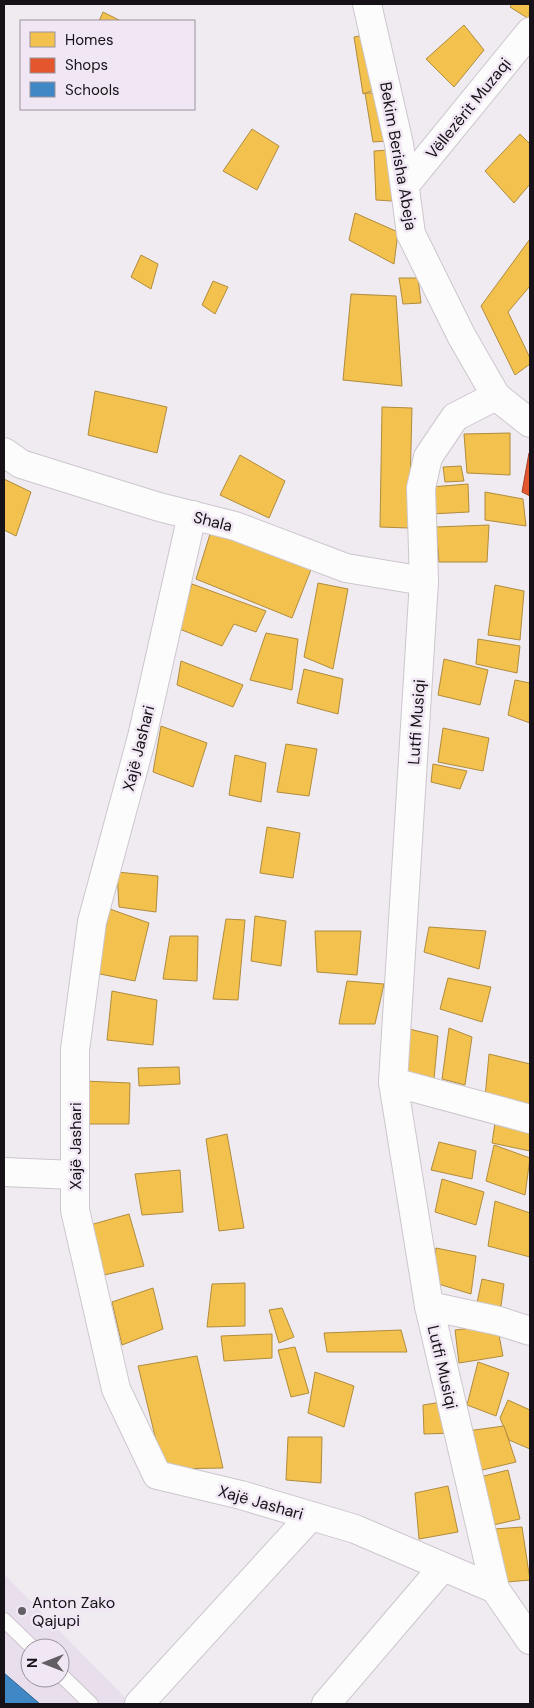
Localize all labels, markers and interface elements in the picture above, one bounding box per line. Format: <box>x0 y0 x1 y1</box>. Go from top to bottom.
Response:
legend <box>20 20 195 110</box>
text: Homes <box>65 30 114 50</box>
street label: Vëllezërit Muzaqi <box>421 53 516 163</box>
text: Shops <box>65 55 108 75</box>
text: Schools <box>65 80 120 100</box>
street label: Bekim Berisha Abeja <box>375 80 422 232</box>
street label: Shala <box>191 507 235 536</box>
street label: Lutfi Musiqi <box>403 679 430 765</box>
street label: Xajë Jashari <box>118 703 159 793</box>
street label: Xajë Jashari <box>65 1102 86 1190</box>
street label: Lutfi Musiqi <box>423 1323 462 1411</box>
street label: Xajë Jashari <box>216 1480 306 1525</box>
place label: Anton Zako Qajupi <box>32 1592 115 1631</box>
marker: Anton Zako Qajupi <box>16 1605 28 1617</box>
north arrow <box>20 1638 70 1688</box>
text: N <box>23 1658 41 1668</box>

